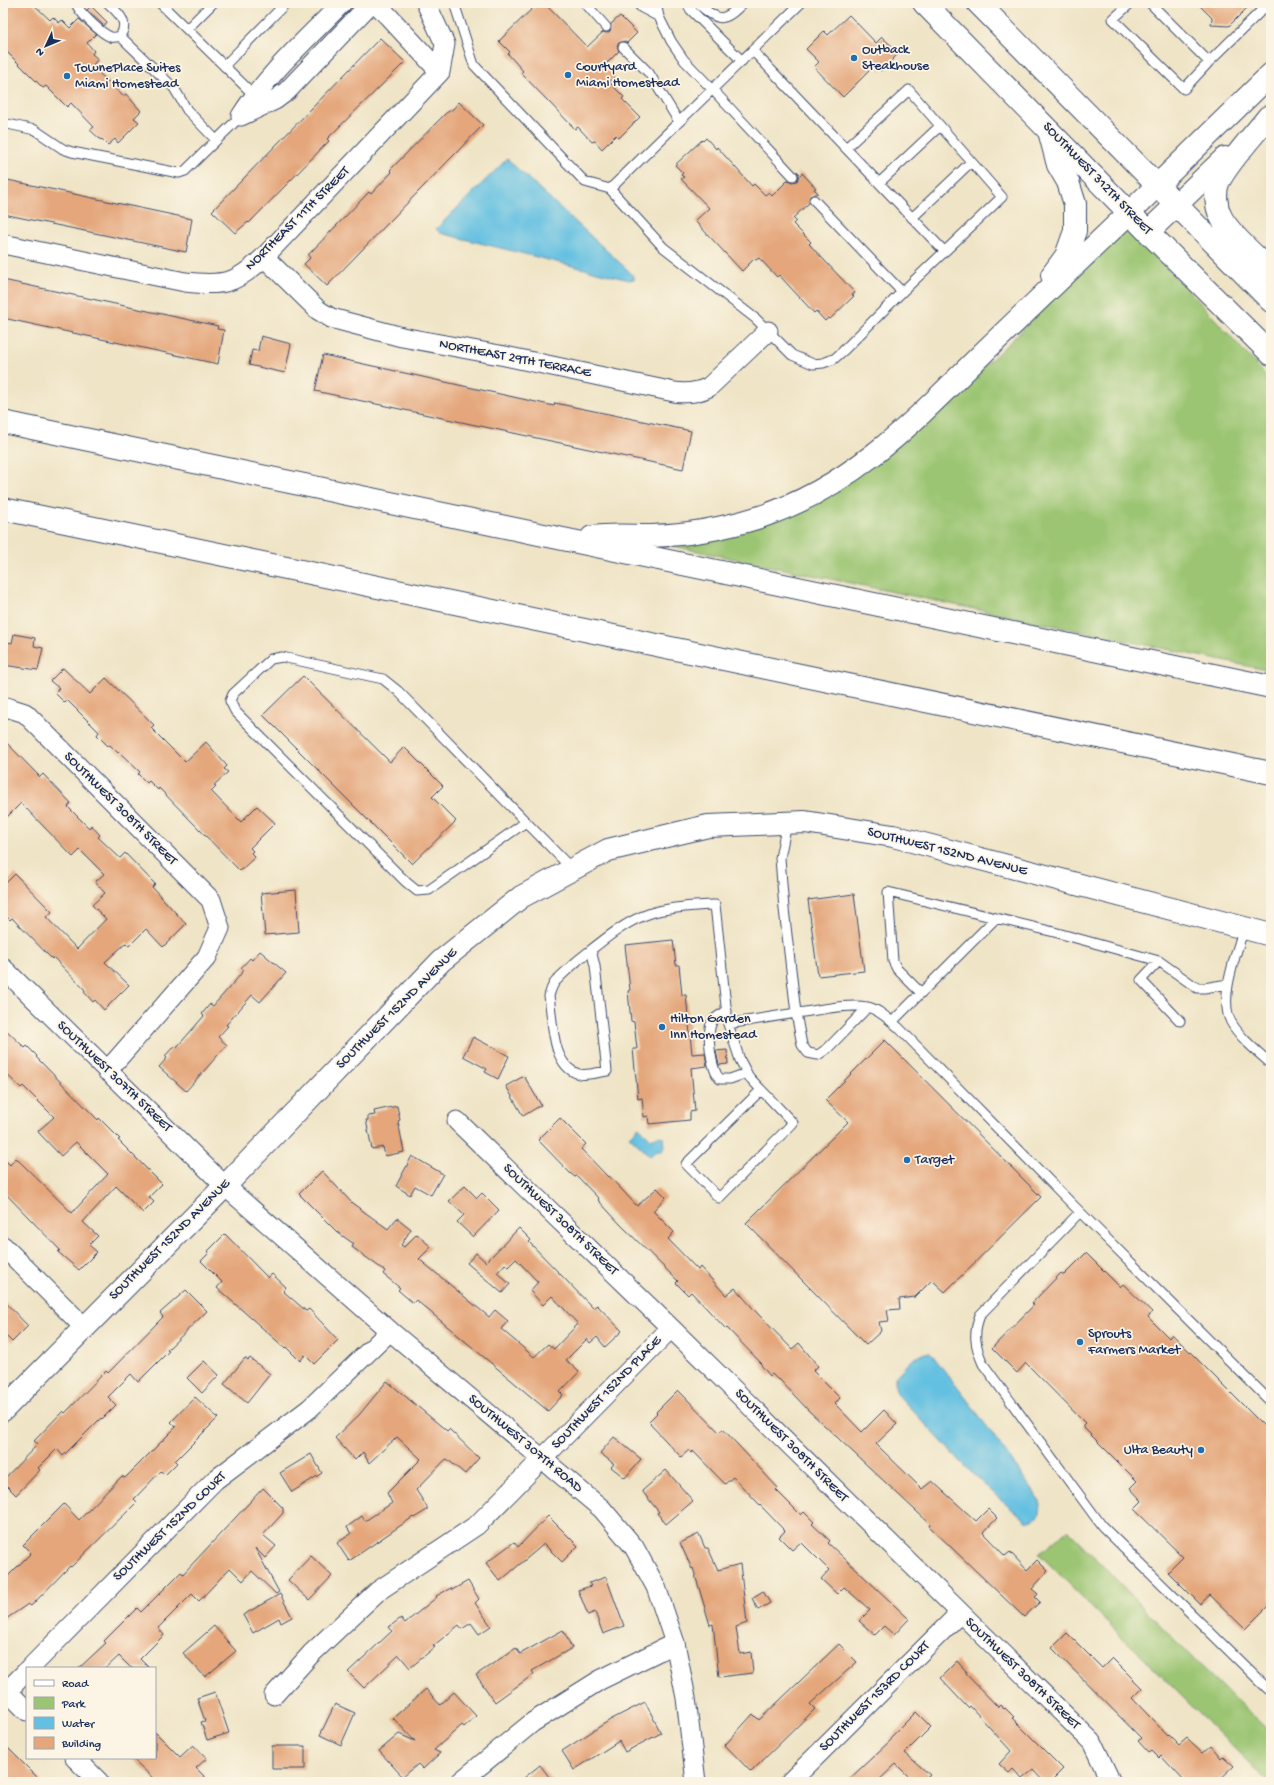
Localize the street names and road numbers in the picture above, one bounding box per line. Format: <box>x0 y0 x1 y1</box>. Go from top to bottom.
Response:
street label: SOUTHWEST 312TH STREET <box>1039 119 1156 240</box>
street label: NORTHEAST 11TH STREET <box>242 163 354 275</box>
street label: NORTHEAST 29TH TERRACE <box>438 336 594 382</box>
street label: SOUTHWEST 308TH STREET <box>60 749 181 870</box>
street label: SOUTHWEST 152ND AVENUE <box>865 824 1030 880</box>
street label: SOUTHWEST 152ND AVENUE <box>333 944 462 1073</box>
street label: SOUTHWEST 307TH STREET <box>53 1018 176 1137</box>
street label: SOUTHWEST 308TH STREET <box>499 1160 622 1280</box>
street label: SOUTHWEST 152ND AVENUE <box>106 1175 235 1304</box>
street label: SOUTHWEST 152ND PLACE <box>548 1332 666 1453</box>
street label: SOUTHWEST 308TH STREET <box>731 1386 852 1507</box>
street label: SOUTHWEST 307TH ROAD <box>464 1391 586 1498</box>
street label: SOUTHWEST 152ND COURT <box>110 1468 230 1585</box>
street label: SOUTHWEST 308TH STREET <box>961 1614 1084 1734</box>
street label: SOUTHWEST 153RD COURT <box>816 1638 934 1756</box>

